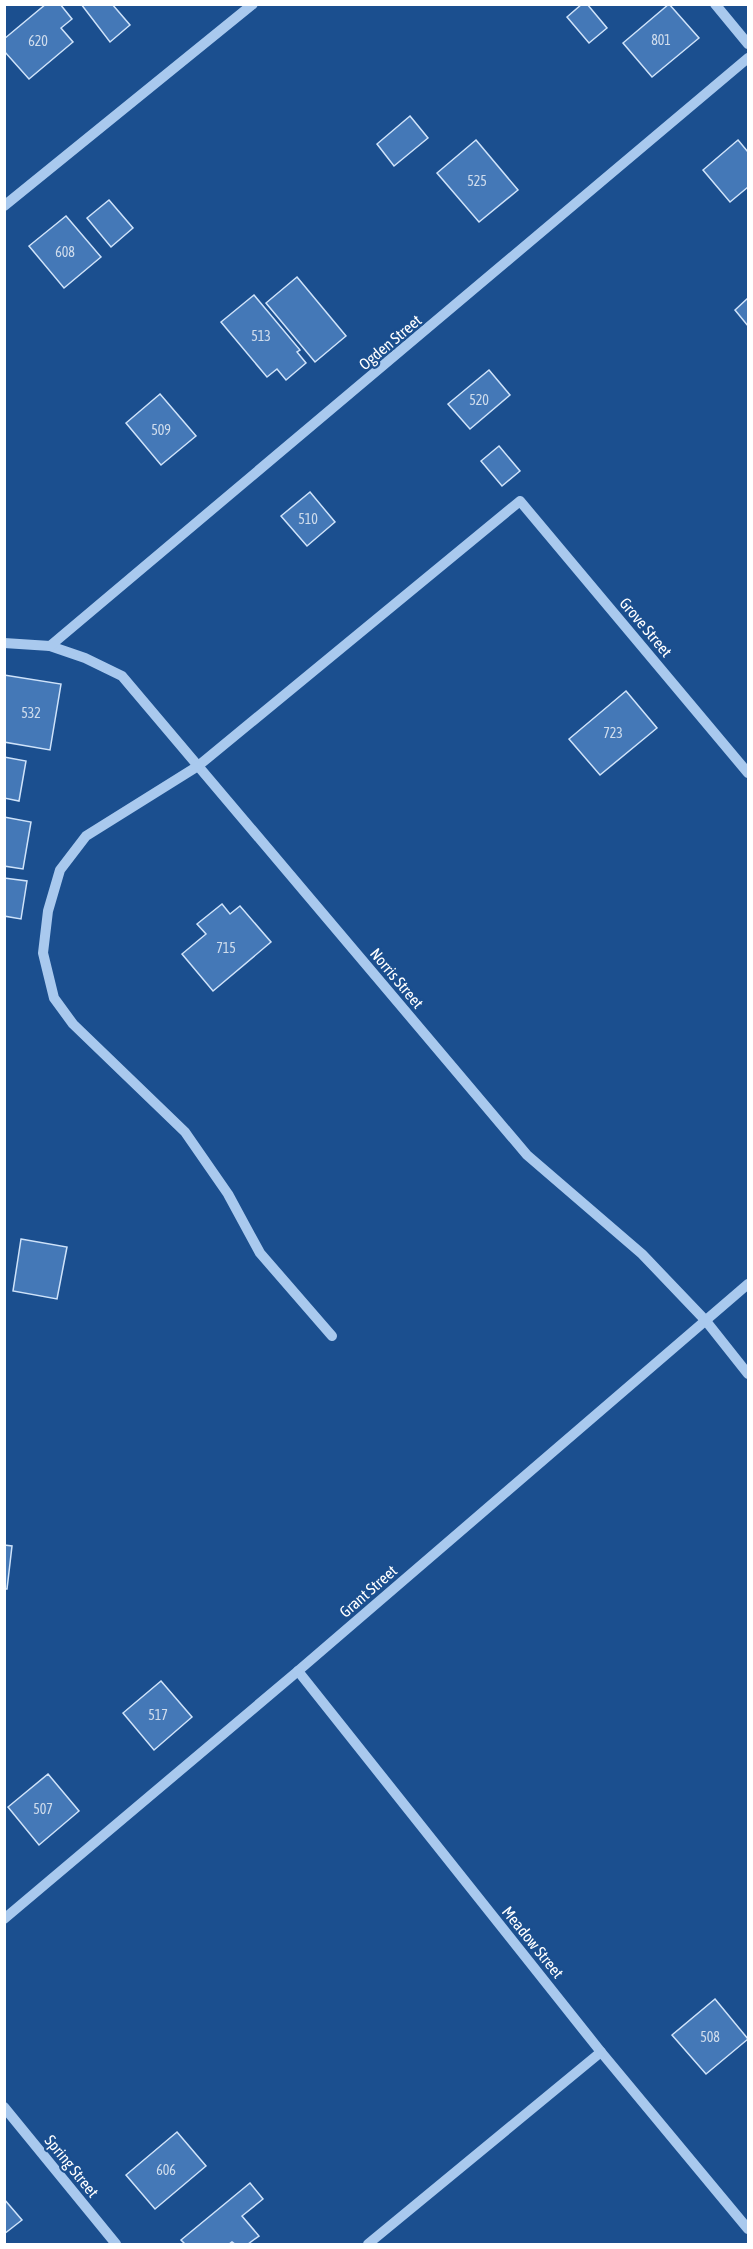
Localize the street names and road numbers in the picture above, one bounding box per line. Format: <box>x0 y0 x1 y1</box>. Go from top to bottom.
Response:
street label: Ogden Street <box>355 310 426 374</box>
street label: Grove Street <box>616 594 676 660</box>
street label: Norris Street <box>367 944 428 1012</box>
street label: Grant Street <box>336 1561 401 1621</box>
street label: Meadow Street <box>499 1902 568 1982</box>
street label: Spring Street <box>41 2131 103 2202</box>

